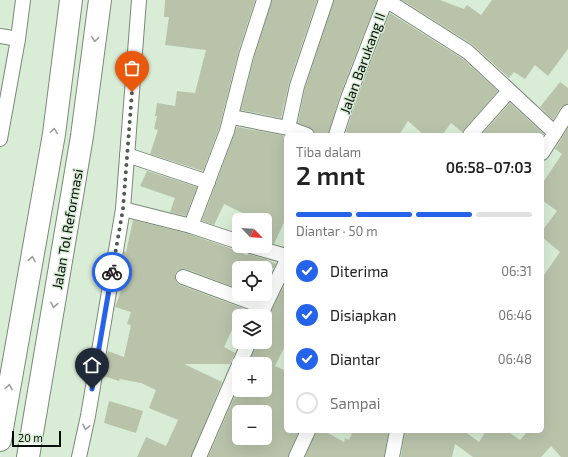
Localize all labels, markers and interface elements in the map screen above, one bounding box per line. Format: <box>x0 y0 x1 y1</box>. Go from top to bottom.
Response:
street label: Jalan Barukang II <box>336 10 388 116</box>
one-way arrow <box>91 36 100 42</box>
pin <box>115 51 149 92</box>
icon: bag <box>121 57 143 79</box>
one-way arrow <box>49 128 58 134</box>
text: Tiba dalam <box>296 144 361 160</box>
text: 06:58–07:03 <box>446 158 532 176</box>
text: 2 mnt <box>296 159 365 190</box>
street label: Jalan Tol Reformasi <box>48 167 86 291</box>
north arrow <box>232 213 272 253</box>
map controls <box>232 213 272 445</box>
text: Diantar · 50 m <box>296 223 378 239</box>
courier <box>92 252 132 292</box>
one-way arrow <box>27 256 36 262</box>
icon: check <box>296 260 318 282</box>
icon: bike <box>101 261 123 283</box>
button: locate <box>232 261 272 301</box>
text: Diterima <box>330 262 389 280</box>
text: 06:31 <box>501 263 532 279</box>
one-way arrow <box>50 302 58 309</box>
icon: check <box>296 304 318 326</box>
text: Disiapkan <box>330 306 397 324</box>
text: 06:46 <box>498 307 532 323</box>
button: layers <box>232 309 272 349</box>
pin <box>75 348 109 389</box>
icon: check <box>296 348 318 370</box>
text: Diantar <box>330 350 381 368</box>
text: 06:48 <box>498 351 532 367</box>
icon: home <box>81 354 103 376</box>
button: + <box>232 357 272 397</box>
one-way arrow <box>4 384 13 390</box>
text: Sampai <box>330 394 380 412</box>
button: − <box>232 405 272 445</box>
one-way arrow <box>82 424 90 430</box>
scale bar <box>12 429 61 448</box>
text: 20 m <box>18 431 43 444</box>

